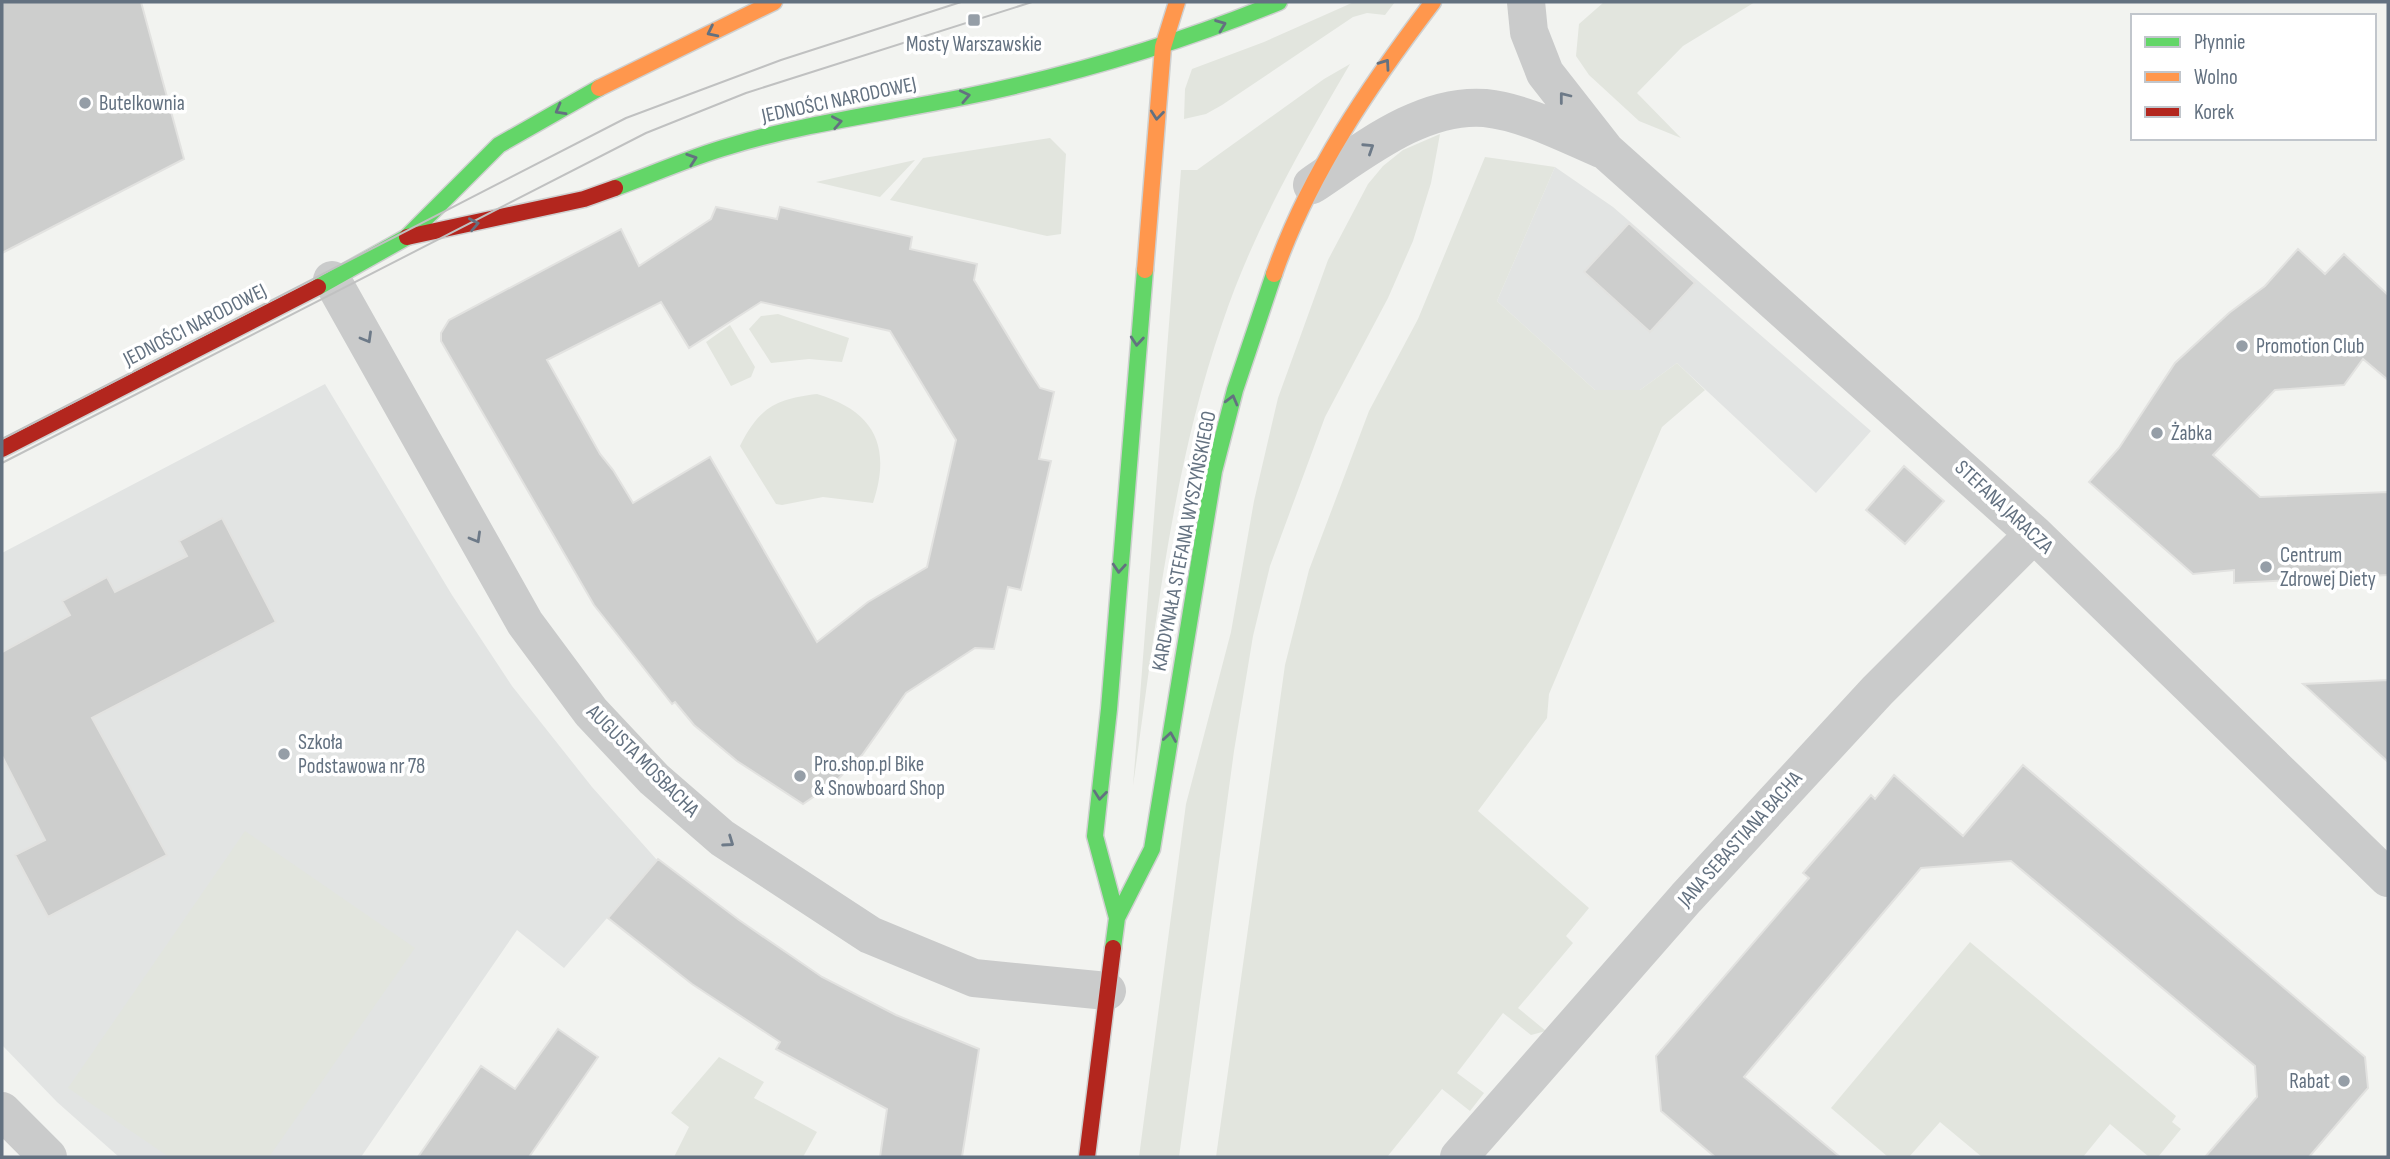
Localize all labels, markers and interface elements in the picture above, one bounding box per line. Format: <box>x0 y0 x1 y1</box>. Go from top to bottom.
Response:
marker: Mosty Warszawskie <box>966 12 982 28</box>
legend <box>2131 14 2376 140</box>
one-way arrow <box>1215 19 1227 33</box>
one-way arrow <box>707 23 719 37</box>
text: Płynnie <box>2194 30 2246 55</box>
place label: Mosty Warszawskie <box>906 32 1042 57</box>
one-way arrow <box>1377 59 1389 72</box>
text: Wolno <box>2194 65 2238 90</box>
street label: JEDNOŚCI NARODOWEJ <box>758 71 919 129</box>
one-way arrow <box>959 90 971 104</box>
place label: Butelkownia <box>99 91 185 116</box>
one-way arrow <box>1559 93 1572 105</box>
marker: Butelkownia <box>77 95 93 111</box>
text: Korek <box>2194 100 2234 125</box>
one-way arrow <box>554 102 567 115</box>
one-way arrow <box>1150 109 1165 120</box>
one-way arrow <box>831 115 843 130</box>
one-way arrow <box>1361 144 1374 156</box>
one-way arrow <box>685 153 697 167</box>
one-way arrow <box>468 218 480 233</box>
street label: JEDNOŚCI NARODOWEJ <box>118 278 271 372</box>
one-way arrow <box>358 331 371 344</box>
place label: Promotion Club <box>2256 334 2364 359</box>
one-way arrow <box>1130 336 1145 347</box>
marker: Promotion Club <box>2234 338 2250 354</box>
one-way arrow <box>1224 394 1239 406</box>
street label: KARDYNAŁA STEFANA WYSZYŃSKIEGO <box>1147 409 1221 673</box>
place label: Żabka <box>2171 421 2212 446</box>
marker: Żabka <box>2149 425 2165 441</box>
street label: STEFANA JARACZA <box>1950 455 2059 560</box>
one-way arrow <box>468 530 481 543</box>
place label: Centrum Zdrowej Diety <box>2280 543 2376 592</box>
marker: Centrum Zdrowej Diety <box>2258 559 2274 575</box>
one-way arrow <box>1112 563 1127 574</box>
street label: AUGUSTA MOSBACHA <box>581 699 705 823</box>
place label: Szkoła Podstawowa nr 78 <box>298 730 425 779</box>
one-way arrow <box>1162 731 1177 743</box>
marker: Szkoła Podstawowa nr 78 <box>276 746 292 762</box>
place label: Pro.shop.pl Bike & Snowboard Shop <box>814 752 945 801</box>
street label: JANA SEBASTIANA BACHA <box>1672 765 1808 913</box>
marker: Pro.shop.pl Bike & Snowboard Shop <box>792 768 808 784</box>
one-way arrow <box>1092 789 1107 801</box>
one-way arrow <box>721 834 734 846</box>
place label: Rabat <box>2289 1069 2330 1094</box>
marker: Rabat <box>2336 1073 2352 1089</box>

